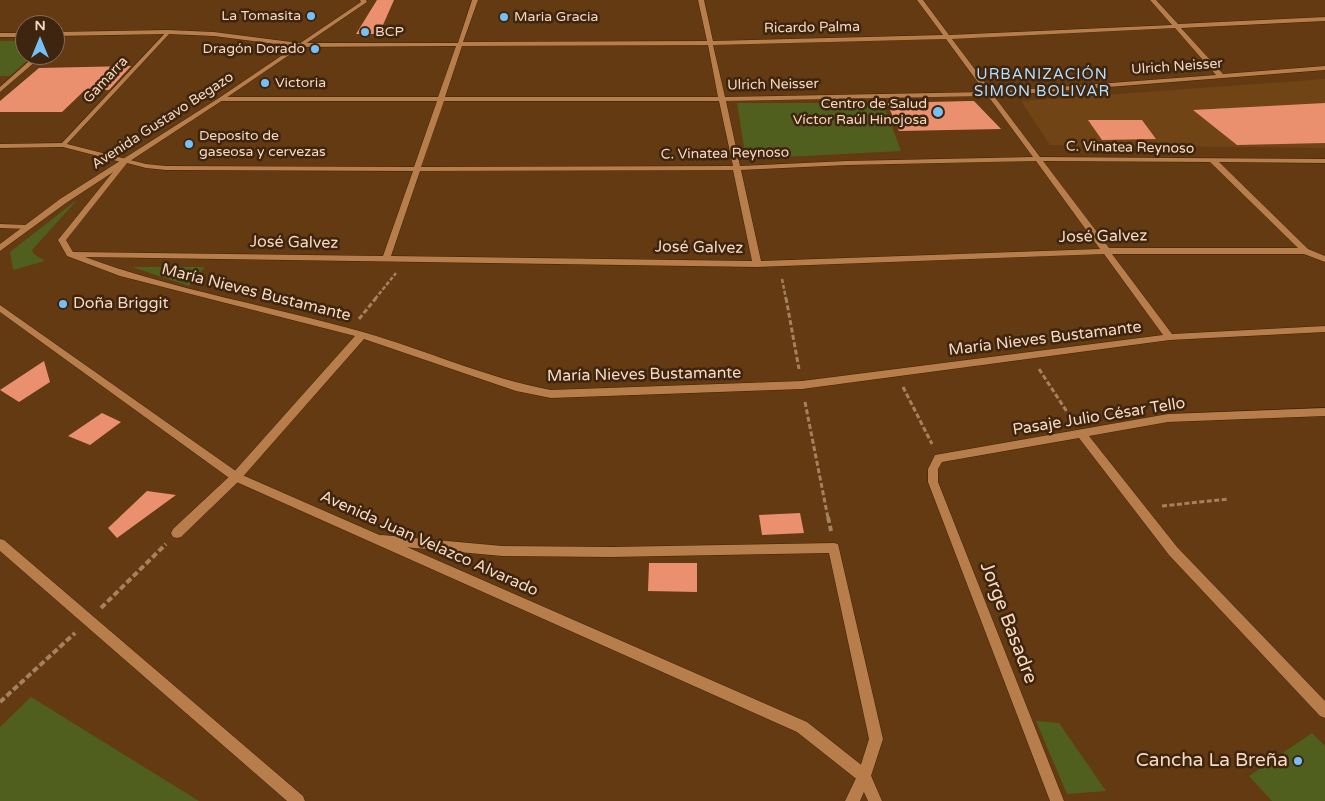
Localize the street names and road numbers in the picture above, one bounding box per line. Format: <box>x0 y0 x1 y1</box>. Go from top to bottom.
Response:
street label: Ricardo Palma <box>764 19 860 37</box>
street label: Gamarra <box>80 53 132 107</box>
street label: Ulrich Neisser <box>1131 55 1223 79</box>
street label: Avenida Gustavo Begazo <box>89 69 237 173</box>
street label: Ulrich Neisser <box>727 76 819 94</box>
street label: C. Vinatea Reynoso <box>1066 138 1194 158</box>
street label: C. Vinatea Reynoso <box>661 144 789 164</box>
street label: José Galvez <box>1059 227 1147 247</box>
street label: José Galvez <box>250 233 338 253</box>
street label: José Galvez <box>655 238 743 258</box>
street label: María Nieves Bustamante <box>159 260 353 326</box>
street label: María Nieves Bustamante <box>947 318 1143 360</box>
street label: María Nieves Bustamante <box>547 364 741 386</box>
street label: Pasaje Julio César Tello <box>1011 394 1187 440</box>
street label: Avenida Juan Velazco Alvarado <box>317 487 541 601</box>
street label: Jorge Basadre <box>974 559 1042 687</box>

